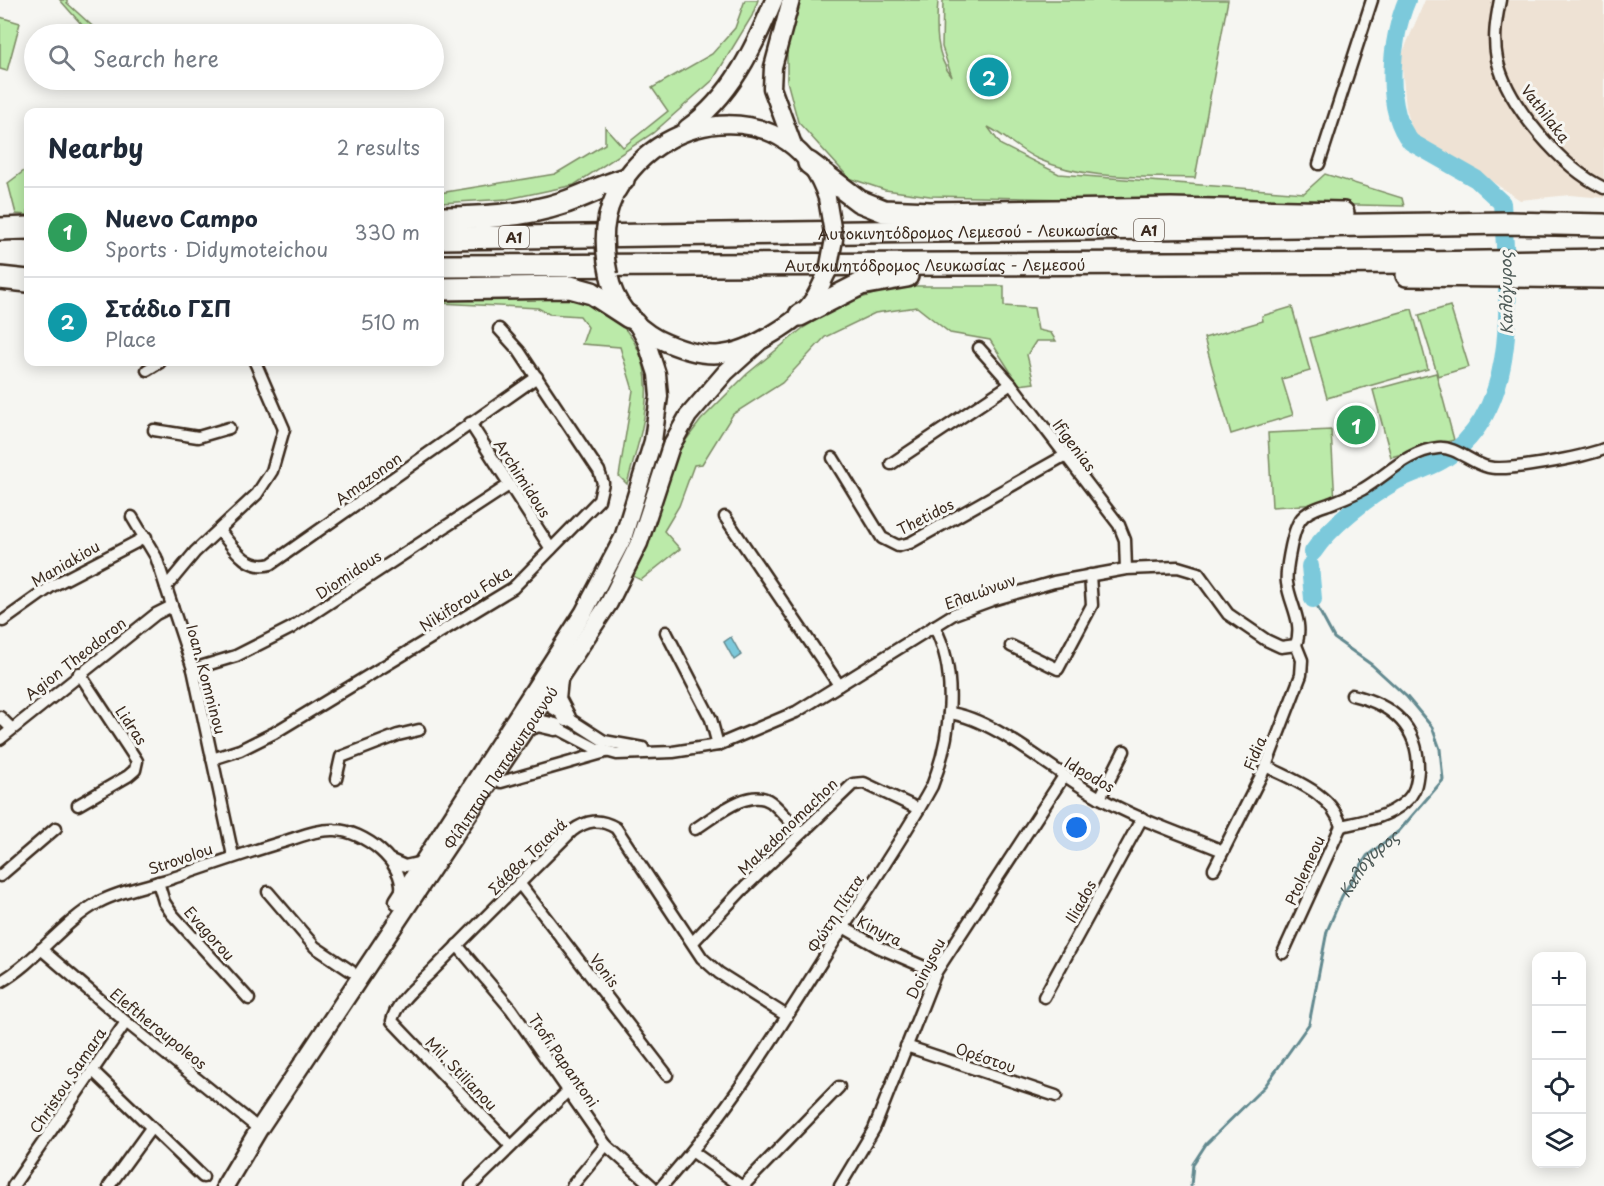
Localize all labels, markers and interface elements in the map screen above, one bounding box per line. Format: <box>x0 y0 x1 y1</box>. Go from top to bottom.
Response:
search box <box>24 24 444 90</box>
icon: search <box>45 41 78 74</box>
text: Search here <box>93 41 219 74</box>
pin: 2 <box>970 54 1008 100</box>
street label: Vathilaka <box>1516 79 1576 147</box>
text: Nearby <box>48 128 143 167</box>
text: 2 results <box>337 132 420 162</box>
text: Nuevo Campo <box>105 201 258 234</box>
text: 1 <box>63 217 72 247</box>
text: 330 m <box>354 217 420 247</box>
street label: Αυτοκινητόδρομος Λεμεσού - Λευκωσίας <box>818 217 1118 244</box>
road number: A1 <box>1134 219 1164 241</box>
road number: A1 <box>499 226 529 248</box>
text: Sports · Didymoteichou <box>105 234 328 264</box>
water label: Καλόγυρος <box>1492 249 1518 335</box>
street label: Αυτοκινητόδρομος Λευκωσίας - Λεμεσού <box>785 252 1085 276</box>
text: Στάδιο ΓΣΠ <box>105 291 232 324</box>
text: 2 <box>60 307 75 337</box>
text: 510 m <box>360 307 420 337</box>
text: Place <box>105 324 156 354</box>
pin: 1 <box>1336 402 1376 448</box>
street label: Ifigenias <box>1048 414 1102 476</box>
street label: Archimidous <box>489 434 557 522</box>
street label: Amazonon <box>330 446 406 510</box>
street label: Thetidos <box>893 492 957 540</box>
street label: Maniakiou <box>26 534 104 592</box>
street label: Diomidous <box>310 544 386 604</box>
street label: Nikiforou Foka <box>414 559 516 636</box>
street label: Ελαιώνων <box>941 567 1019 615</box>
street label: Agion Theodoron <box>19 611 131 705</box>
street label: Ioan. Komninou <box>181 622 233 736</box>
street label: Φίλιππου Παπακυπριανού <box>437 681 562 853</box>
street label: Lidras <box>110 701 154 749</box>
street label: Fidia <box>1237 732 1272 774</box>
street label: Idpodos <box>1061 750 1120 798</box>
street label: Makedonomachon <box>732 772 842 880</box>
street label: Σάββα Τσιανά <box>482 812 572 900</box>
your location <box>1062 813 1091 842</box>
water label: Καλόγυρος <box>1332 823 1405 902</box>
street label: Ptolemeou <box>1278 831 1330 909</box>
street label: Strovolou <box>145 836 215 880</box>
street label: Φώτη Πίττα <box>801 869 869 957</box>
street label: Iliados <box>1059 875 1101 927</box>
street label: Evagorou <box>179 901 241 965</box>
street label: Kinyra <box>854 909 907 951</box>
street label: Doinysou <box>900 933 950 1003</box>
street label: Vonis <box>585 948 625 992</box>
map controls <box>1532 952 1586 1168</box>
button: + <box>1532 952 1586 1006</box>
street label: Eleftheroupoleos <box>106 982 212 1074</box>
button: − <box>1532 1006 1586 1060</box>
street label: Ttofi Papantoni <box>523 1009 605 1111</box>
street label: Christou Samara <box>23 1022 111 1138</box>
street label: Mil. Stilianou <box>421 1031 503 1115</box>
street label: Ορέστου <box>953 1036 1019 1078</box>
button: locate <box>1532 1060 1586 1114</box>
button: layers <box>1532 1114 1586 1168</box>

